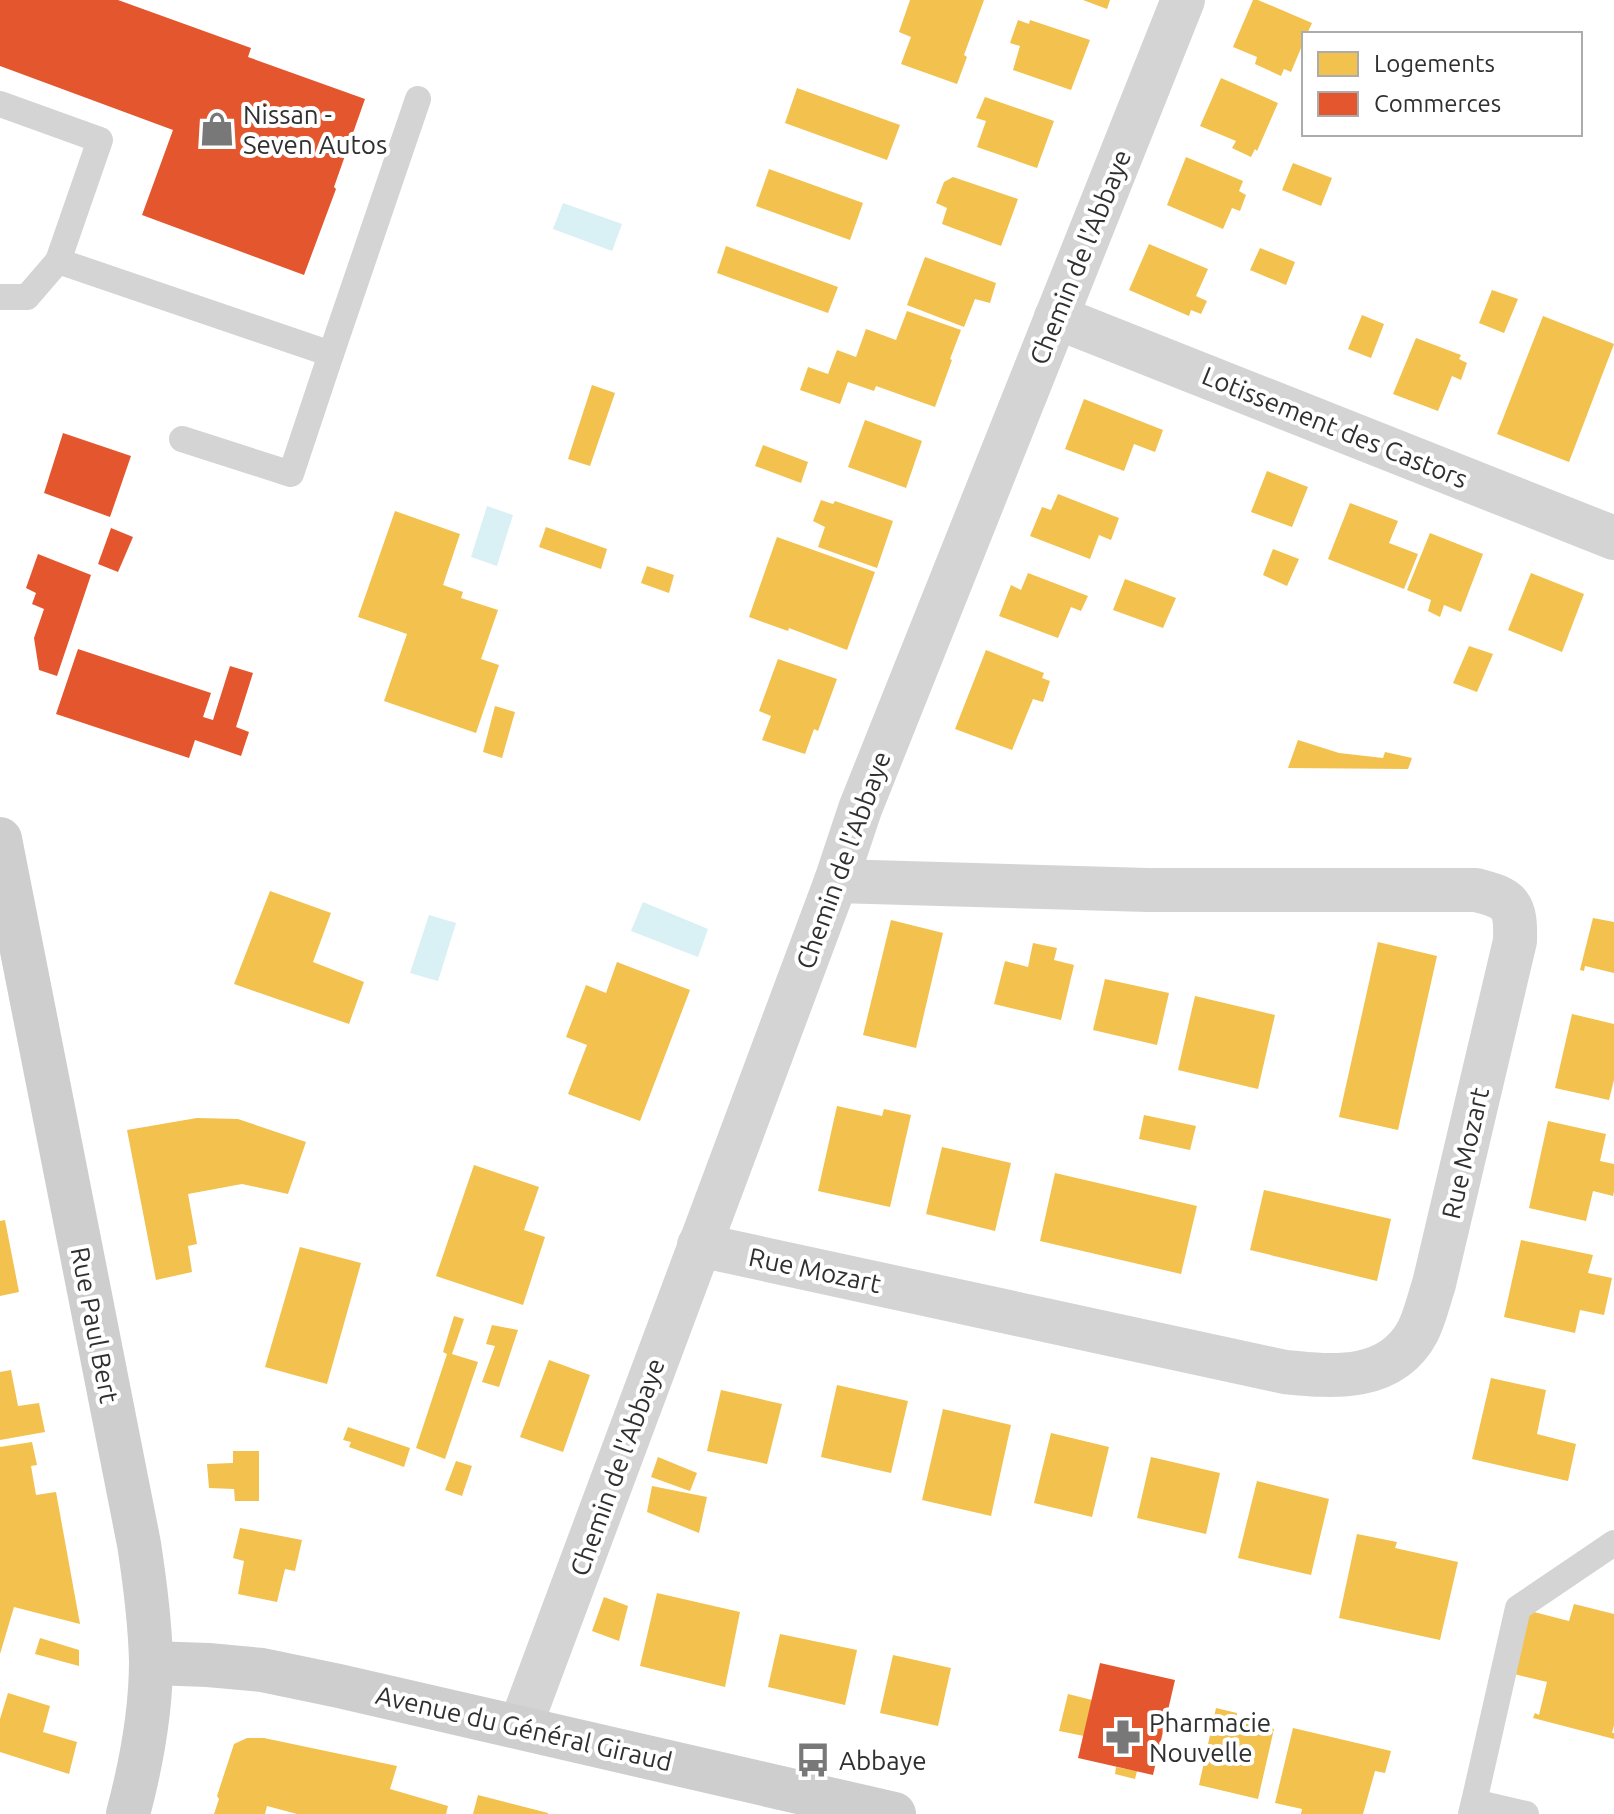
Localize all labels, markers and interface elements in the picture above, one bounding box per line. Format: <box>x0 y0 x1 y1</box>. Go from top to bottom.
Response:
legend <box>1302 32 1582 136</box>
text: Logements <box>1374 50 1495 77</box>
text: Commerces <box>1374 90 1501 117</box>
place label: Nissan - Seven Autos <box>243 100 387 159</box>
shop icon: Nissan - Seven Autos <box>198 110 236 148</box>
street label: Chemin de l'Abbaye <box>1024 145 1136 369</box>
street label: Lotissement des Castors <box>1198 360 1472 494</box>
street label: Chemin de l'Abbaye <box>790 747 896 973</box>
street label: Rue Mozart <box>1436 1084 1494 1222</box>
street label: Rue Mozart <box>746 1242 884 1298</box>
street label: Rue Paul Bert <box>66 1244 124 1406</box>
street label: Chemin de l'Abbaye <box>564 1354 670 1580</box>
street label: Avenue du Général Giraud <box>373 1680 675 1776</box>
place label: Pharmacie Nouvelle <box>1149 1708 1271 1767</box>
pharmacy icon: Pharmacie Nouvelle <box>1104 1718 1142 1756</box>
bus stop icon: Abbaye <box>794 1741 832 1779</box>
place label: Abbaye <box>839 1746 927 1775</box>

